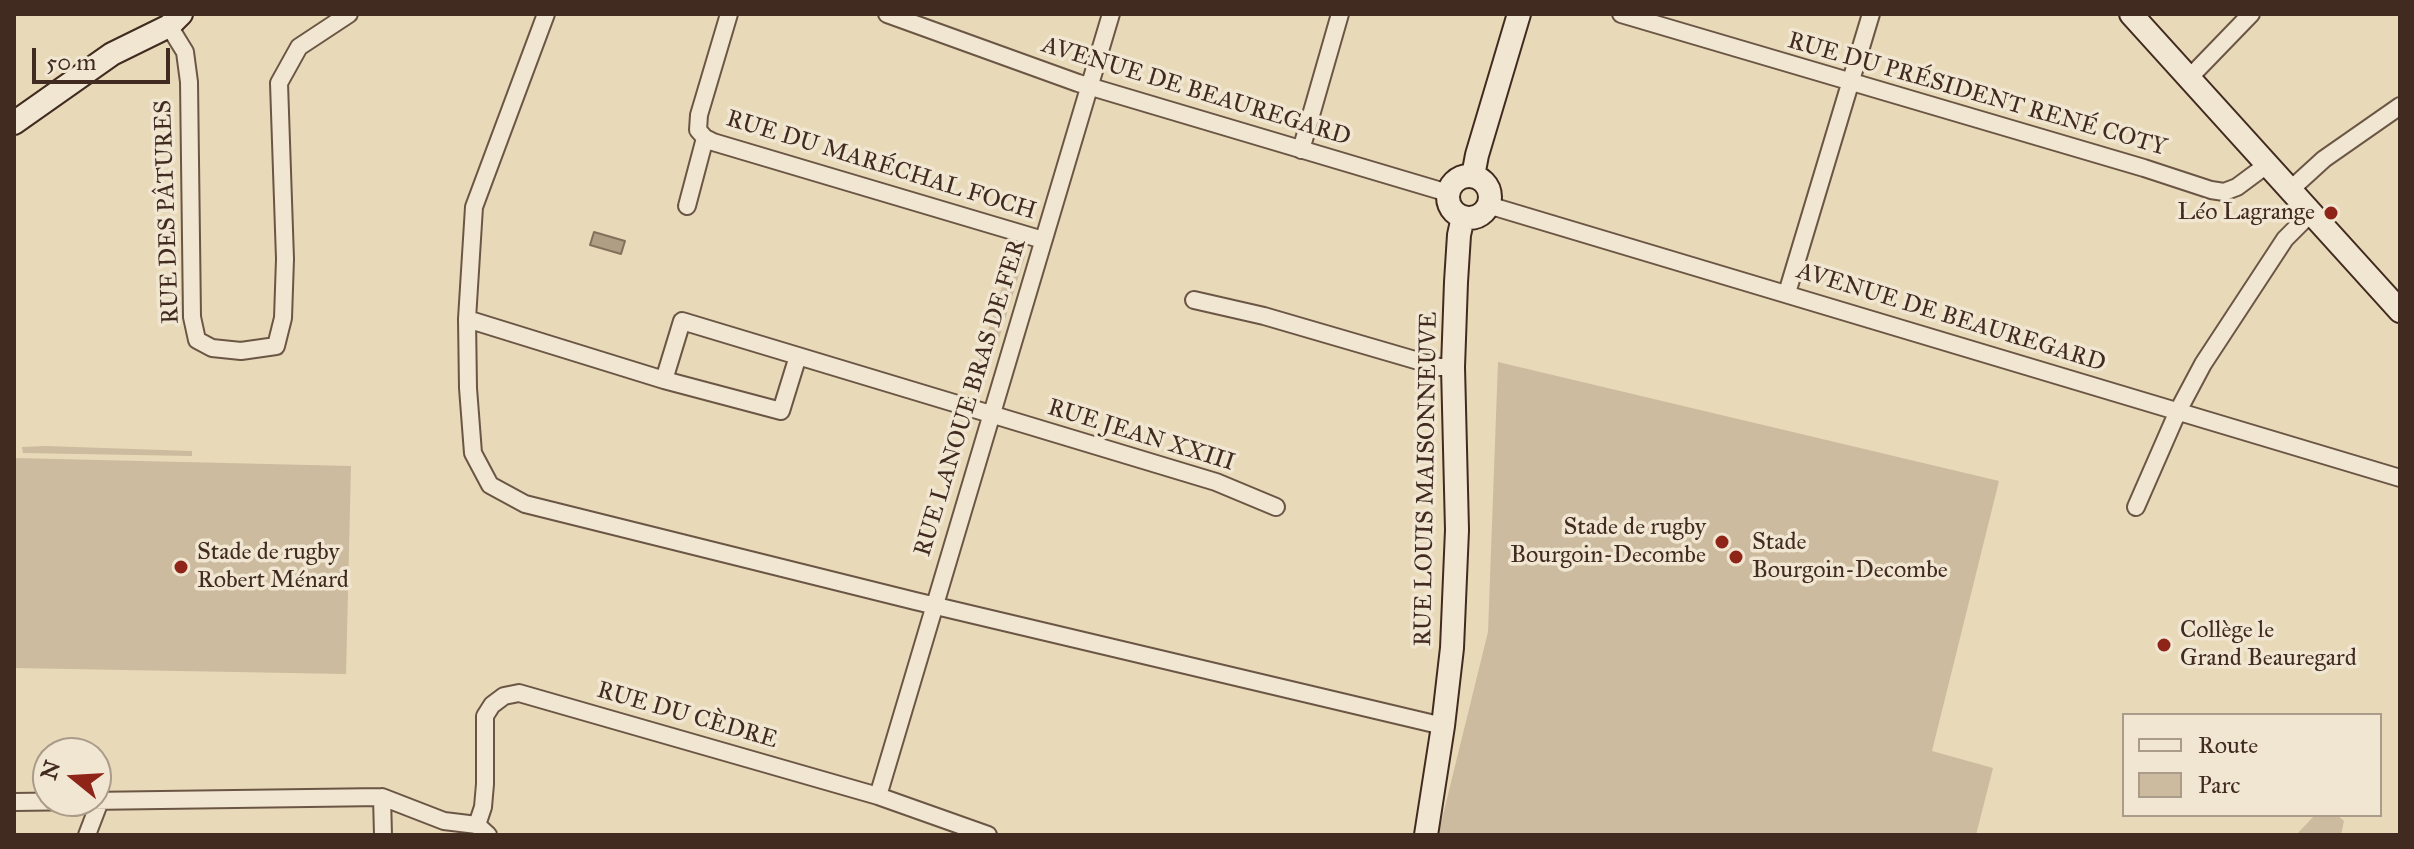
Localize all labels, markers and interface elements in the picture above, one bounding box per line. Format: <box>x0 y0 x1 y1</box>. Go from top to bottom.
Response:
street label: RUE DU PRÉSIDENT RENÉ COTY <box>1784 27 2170 163</box>
street label: AVENUE DE BEAUREGARD <box>1038 31 1354 153</box>
scale bar <box>36 32 174 82</box>
text: 50 m <box>46 47 96 77</box>
street label: RUE DES PÂTURES <box>150 100 186 324</box>
street label: RUE DU MARÉCHAL FOCH <box>723 105 1039 227</box>
place label: Léo Lagrange <box>2177 199 2315 227</box>
marker: Léo Lagrange <box>2322 204 2340 222</box>
street label: RUE LANOUE BRAS DE FER <box>909 236 1033 560</box>
street label: AVENUE DE BEAUREGARD <box>1793 257 2109 379</box>
street label: RUE LOUIS MAISONNEUVE <box>1410 311 1444 647</box>
street label: RUE JEAN XXIII <box>1044 394 1238 478</box>
place label: Stade de rugby Bourgoin-Decombe <box>1510 514 1706 570</box>
place label: Stade Bourgoin-Decombe <box>1752 529 1948 585</box>
marker: Stade de rugby Bourgoin-Decombe <box>1713 533 1731 551</box>
place label: Stade de rugby Robert Ménard <box>197 539 349 595</box>
marker: Stade Bourgoin-Decombe <box>1727 548 1745 566</box>
marker: Stade de rugby Robert Ménard <box>172 558 190 576</box>
place label: Collège le Grand Beauregard <box>2180 617 2357 673</box>
marker: Collège le Grand Beauregard <box>2155 636 2173 654</box>
street label: RUE DU CÈDRE <box>593 676 781 756</box>
legend <box>2122 713 2382 817</box>
text: Route <box>2198 730 2258 760</box>
north arrow <box>32 737 112 817</box>
text: N <box>35 757 66 783</box>
text: Parc <box>2198 770 2240 800</box>

